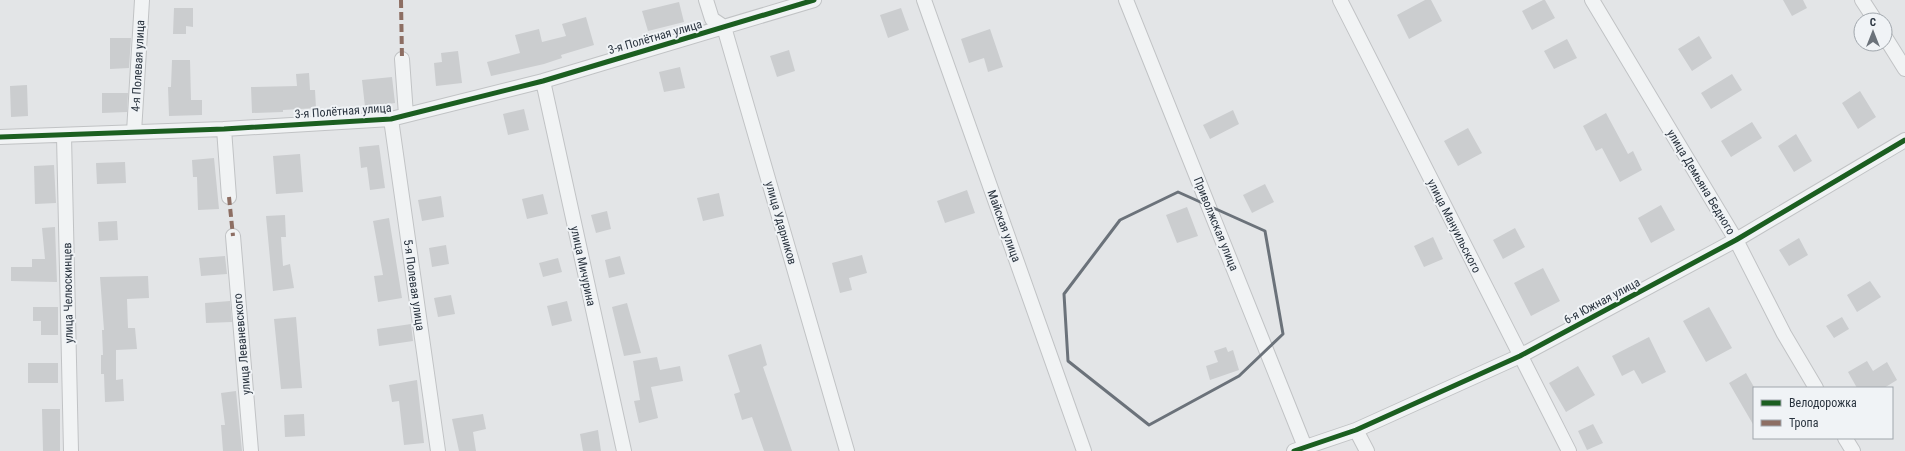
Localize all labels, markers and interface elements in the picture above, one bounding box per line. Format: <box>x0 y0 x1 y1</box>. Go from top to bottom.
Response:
north arrow <box>1853 12 1893 52</box>
text: С <box>1870 16 1876 29</box>
street label: 3-я Полётная улица <box>606 17 704 57</box>
street label: 4-я Полевая улица <box>129 19 147 112</box>
street label: 3-я Полётная улица <box>294 101 392 121</box>
street label: улица Демьяна Бедного <box>1664 127 1738 237</box>
street label: Приволжская улица <box>1191 175 1241 273</box>
street label: улица Мануильского <box>1424 177 1484 275</box>
street label: улица Ударников <box>762 180 800 266</box>
street label: Майская улица <box>985 188 1024 264</box>
street label: улица Мичурина <box>568 225 598 308</box>
street label: 5-я Полевая улица <box>401 239 427 332</box>
street label: улица Челюскинцев <box>60 243 76 343</box>
street label: 6-я Южная улица <box>1562 275 1643 327</box>
street label: улица Леваневского <box>231 293 253 395</box>
legend <box>1753 387 1893 439</box>
text: Велодорожка <box>1789 396 1857 410</box>
text: Тропа <box>1789 416 1819 430</box>

